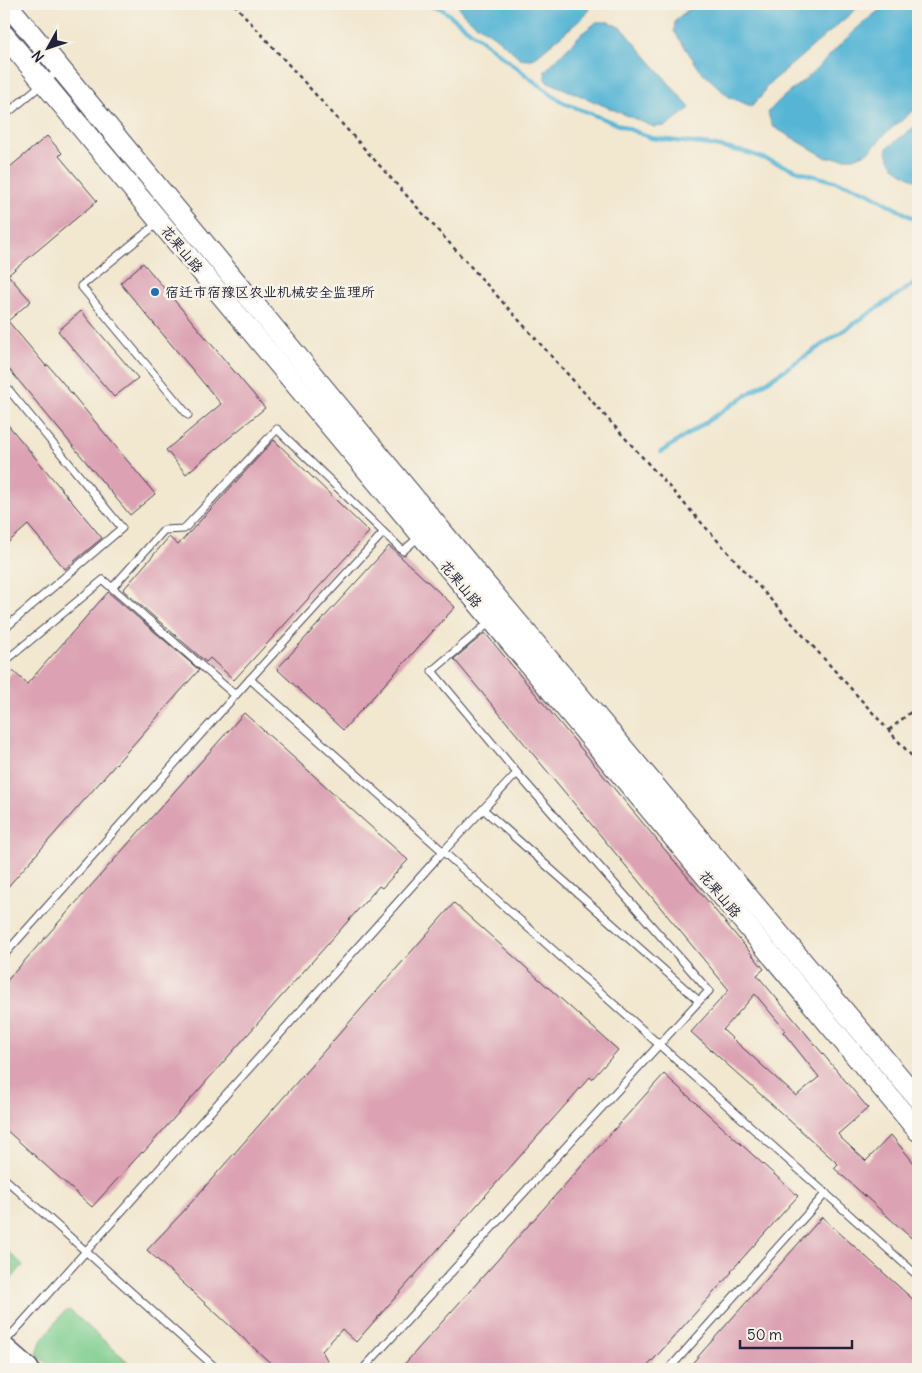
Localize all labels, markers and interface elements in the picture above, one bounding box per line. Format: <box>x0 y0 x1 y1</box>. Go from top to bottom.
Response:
north arrow <box>22 22 72 72</box>
text: N <box>28 47 48 66</box>
street label: 花果山路 <box>157 222 207 276</box>
place label: 宿迁市宿豫区农业机械安全监理所 <box>165 283 375 301</box>
marker: 宿迁市宿豫区农业机械安全监理所 <box>149 286 161 298</box>
street label: 花果山路 <box>436 557 486 611</box>
street label: 花果山路 <box>695 867 745 921</box>
scale bar <box>740 1318 852 1350</box>
text: 50 m <box>747 1325 782 1344</box>

